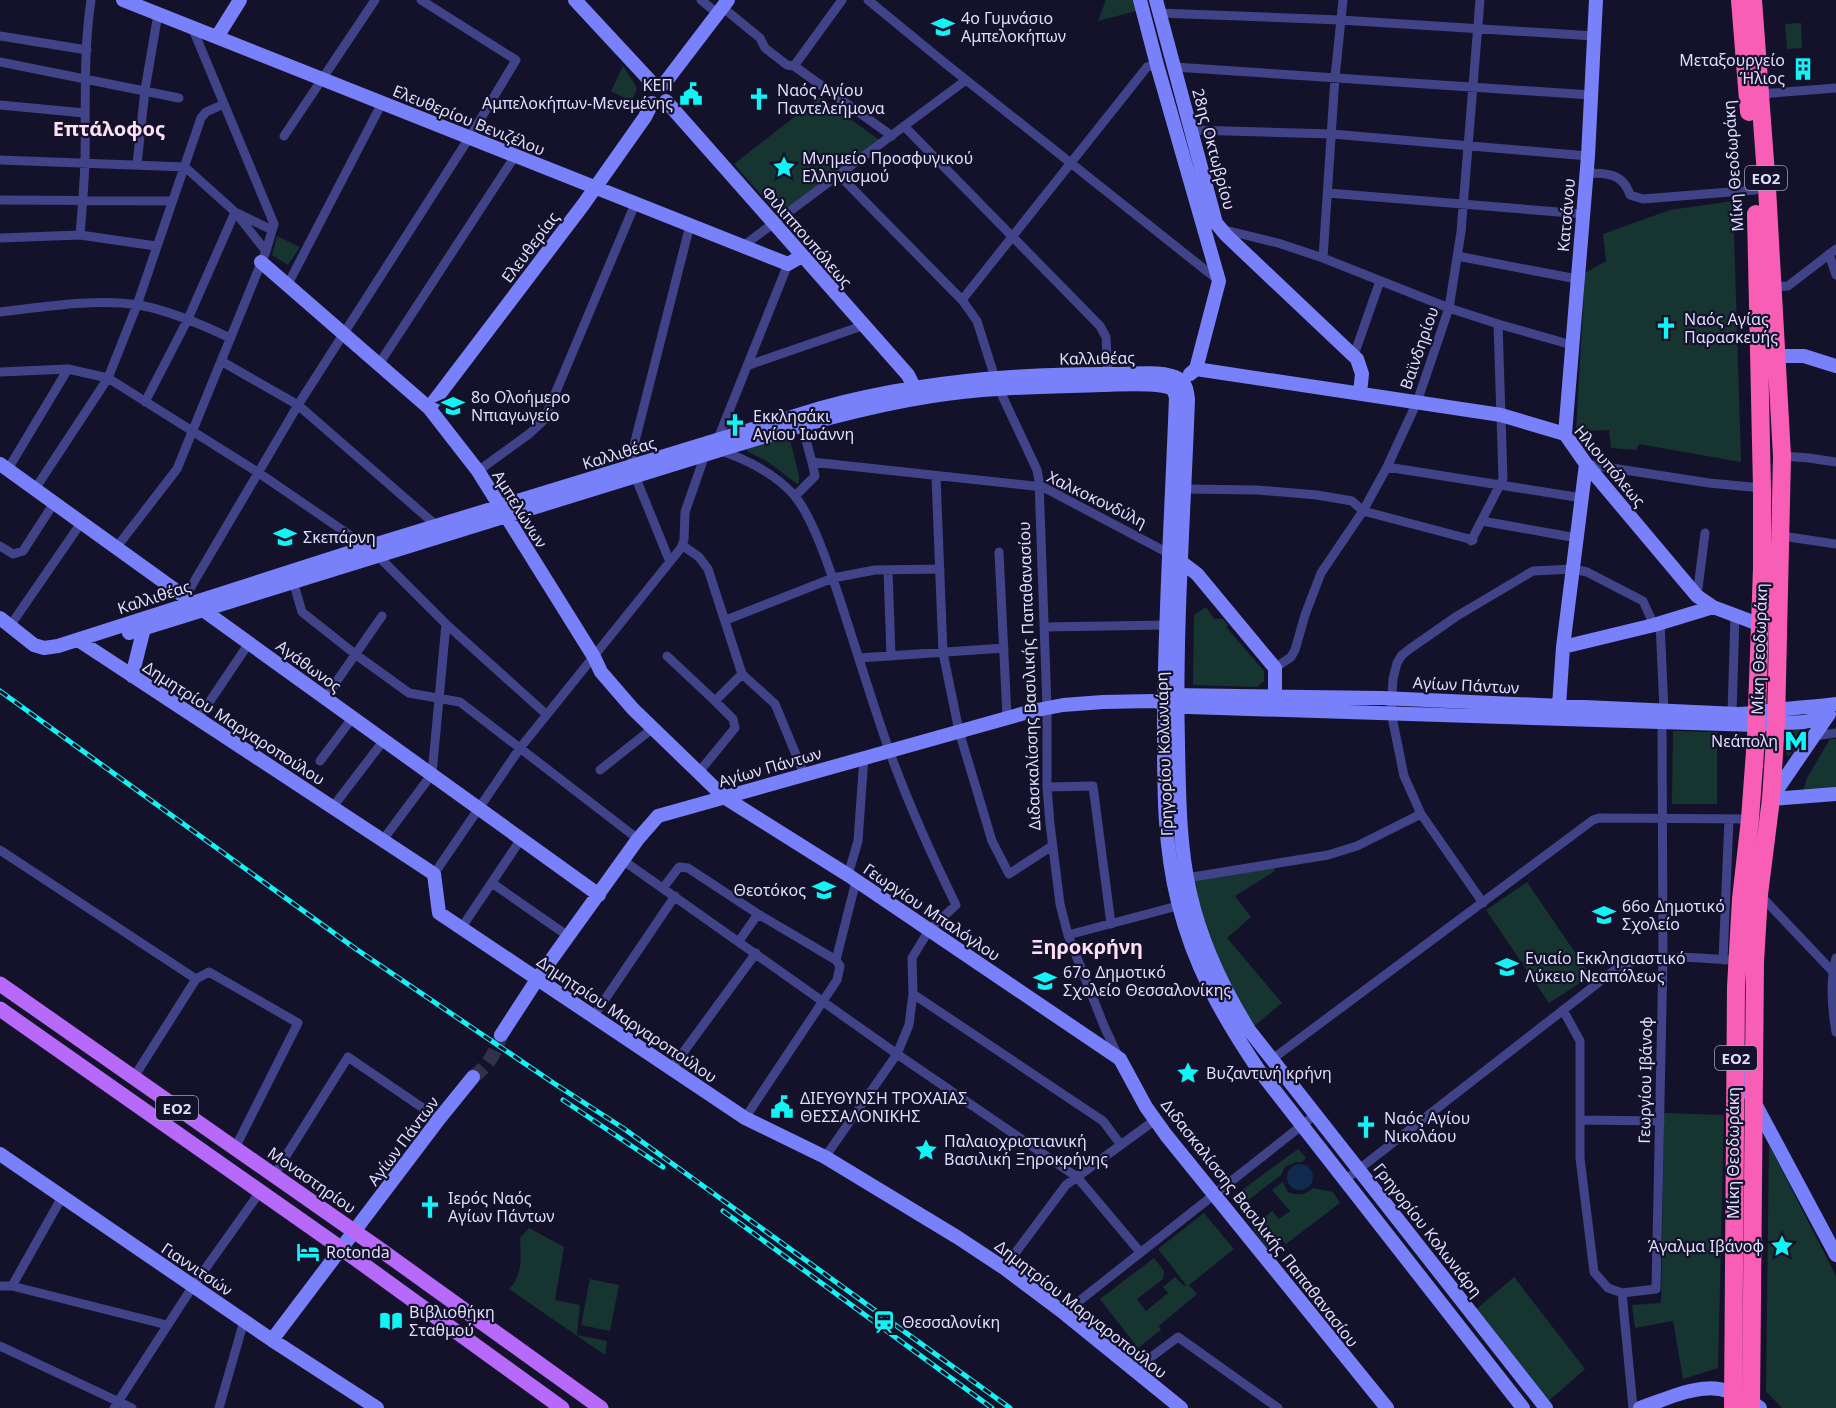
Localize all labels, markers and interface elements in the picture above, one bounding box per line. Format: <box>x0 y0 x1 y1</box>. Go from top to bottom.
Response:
place label: 4ο Γυμνάσιο Αμπελοκήπων <box>961 7 1066 47</box>
school or university icon: 4ο Γυμνάσιο Αμπελοκήπων <box>930 14 956 40</box>
place label: Μεταξουργείο Ήλιος <box>1679 49 1785 89</box>
building icon: Μεταξουργείο Ήλιος <box>1790 56 1816 82</box>
place label: ΚΕΠ Αμπελοκήπων-Μενεμένης <box>482 74 673 114</box>
street label: Ελευθερίου Βενιζέλου <box>390 79 548 161</box>
place label: Ναός Αγίου Παντελεήμονα <box>777 79 885 119</box>
public building icon: ΚΕΠ Αμπελοκήπων-Μενεμένης <box>678 81 704 107</box>
church icon: Ναός Αγίου Παντελεήμονα <box>746 86 772 112</box>
street label: 28ης Οκτωβρίου <box>1187 86 1241 212</box>
street label: Μίκη Θεοδωράκη <box>1717 99 1749 233</box>
district label: Επτάλοφος <box>53 115 165 142</box>
place label: Μνημείο Προσφυγικού Ελληνισμού <box>802 147 973 187</box>
place icon: Μνημείο Προσφυγικού Ελληνισμού <box>771 154 797 180</box>
road number: ΕΟ2 <box>1745 166 1787 190</box>
street label: Κατσάνου <box>1552 177 1580 253</box>
street label: Φιλιππουπόλεως <box>757 182 857 293</box>
street label: Ελευθερίας <box>496 207 564 287</box>
street label: Βαϊνδηρίου <box>1395 304 1443 392</box>
place label: Ναός Αγίας Παρασκευής <box>1684 308 1778 348</box>
church icon: Ναός Αγίας Παρασκευής <box>1653 315 1679 341</box>
street label: Καλλιθέας <box>1059 346 1135 370</box>
place label: 8o Ολοήμερο Νπιαγωγείο <box>471 386 571 426</box>
school or university icon: 8o Ολοήμερο Νπιαγωγείο <box>440 393 466 419</box>
place label: Εκκλησάκι Αγίου Ιωάννη <box>753 405 854 445</box>
church icon: Εκκλησάκι Αγίου Ιωάννη <box>722 412 748 438</box>
street label: Ηλιουπόλεως <box>1569 421 1651 512</box>
street label: Καλλιθέας <box>580 431 659 475</box>
street label: Χαλκοκονδύλη <box>1043 465 1151 533</box>
street label: Αμπελώνων <box>487 466 553 552</box>
street label: Διδασκαλίσσης Βασιλικής Παπαθανασίου <box>1013 521 1045 831</box>
school or university icon: Σκεπάρνη <box>272 524 298 550</box>
place label: Σκεπάρνη <box>303 526 376 548</box>
street label: Καλλιθέας <box>115 575 194 619</box>
street label: Μίκη Θεοδωράκη <box>1746 583 1772 715</box>
street label: Αγάθωνος <box>272 635 346 697</box>
street label: Δημητρίου Μαργαροπούλου <box>139 656 329 790</box>
street label: Γρηγορίου Κολωνιάρη <box>1150 671 1178 837</box>
street label: Αγίων Πάντων <box>1412 671 1520 699</box>
metro station icon: Νεάπολη <box>1783 728 1809 754</box>
place label: Νεάπολη <box>1711 730 1778 752</box>
street label: Αγίων Πάντων <box>716 742 824 792</box>
street label: Γεωργίου Μπαλόγλου <box>859 858 1005 966</box>
school or university icon: Θεοτόκος <box>811 877 837 903</box>
place label: Θεοτόκος <box>733 879 806 901</box>
place label: 66ο Δημοτικό Σχολείο <box>1622 895 1725 935</box>
school or university icon: 66ο Δημοτικό Σχολείο <box>1591 902 1617 928</box>
district label: Ξηροκρήνη <box>1031 933 1143 960</box>
place label: Ενιαίο Εκκλησιαστικό Λύκειο Νεαπόλεως <box>1525 947 1686 987</box>
street label: Δημητρίου Μαργαροπούλου <box>533 950 721 1088</box>
school or university icon: Ενιαίο Εκκλησιαστικό Λύκειο Νεαπόλεως <box>1494 954 1520 980</box>
place label: 67ο Δημοτικό Σχολείο Θεσσαλονίκης <box>1063 961 1231 1001</box>
school or university icon: 67ο Δημοτικό Σχολείο Θεσσαλονίκης <box>1032 968 1058 994</box>
street label: Γεωργίου Ιβάνοφ <box>1633 1016 1657 1144</box>
road number: ΕΟ2 <box>1715 1046 1757 1070</box>
place icon: Βυζαντινή κρήνη <box>1175 1060 1201 1086</box>
place label: Βυζαντινή κρήνη <box>1206 1062 1332 1084</box>
place label: ΔΙΕΥΘΥΝΣΗ ΤΡΟΧΑΙΑΣ ΘΕΣΣΑΛΟΝΙΚΗΣ <box>800 1087 967 1127</box>
street label: Μίκη Θεοδωράκη <box>1722 1087 1744 1219</box>
street label: Αγίων Πάντων <box>362 1092 444 1190</box>
public building icon: ΔΙΕΥΘΥΝΣΗ ΤΡΟΧΑΙΑΣ ΘΕΣΣΑΛΟΝΙΚΗΣ <box>769 1094 795 1120</box>
street label: Διδασκαλίσσης Βασιλικής Παπαθανασίου <box>1156 1094 1364 1352</box>
road number: ΕΟ2 <box>156 1096 198 1120</box>
place label: Ναός Αγίου Νικολάου <box>1384 1107 1470 1147</box>
church icon: Ναός Αγίου Νικολάου <box>1353 1114 1379 1140</box>
place label: Παλαιοχριστιανική Βασιλική Ξηροκρήνης <box>944 1130 1108 1170</box>
place icon: Παλαιοχριστιανική Βασιλική Ξηροκρήνης <box>913 1137 939 1163</box>
street label: Μοναστηρίου <box>263 1141 361 1219</box>
street label: Γρηγορίου Κολωνιάρη <box>1369 1158 1487 1302</box>
place label: Ιερός Ναός Αγίων Πάντων <box>448 1187 554 1227</box>
church icon: Ιερός Ναός Αγίων Πάντων <box>417 1194 443 1220</box>
place icon: Άγαλμα Ιβάνοφ <box>1769 1233 1795 1259</box>
street label: Δημητρίου Μαργαροπούλου <box>990 1235 1172 1383</box>
place label: Άγαλμα Ιβάνοφ <box>1648 1235 1764 1257</box>
street label: Γιαννιτσών <box>157 1237 237 1301</box>
hotel icon: Rotonda <box>295 1239 321 1265</box>
place label: Rotonda <box>326 1241 390 1263</box>
place label: Βιβλιοθήκη Σταθμού <box>409 1301 495 1341</box>
library icon: Βιβλιοθήκη Σταθμού <box>378 1308 404 1334</box>
station icon: Θεσσαλονίκη <box>871 1309 897 1335</box>
place label: Θεσσαλονίκη <box>902 1311 1000 1333</box>

